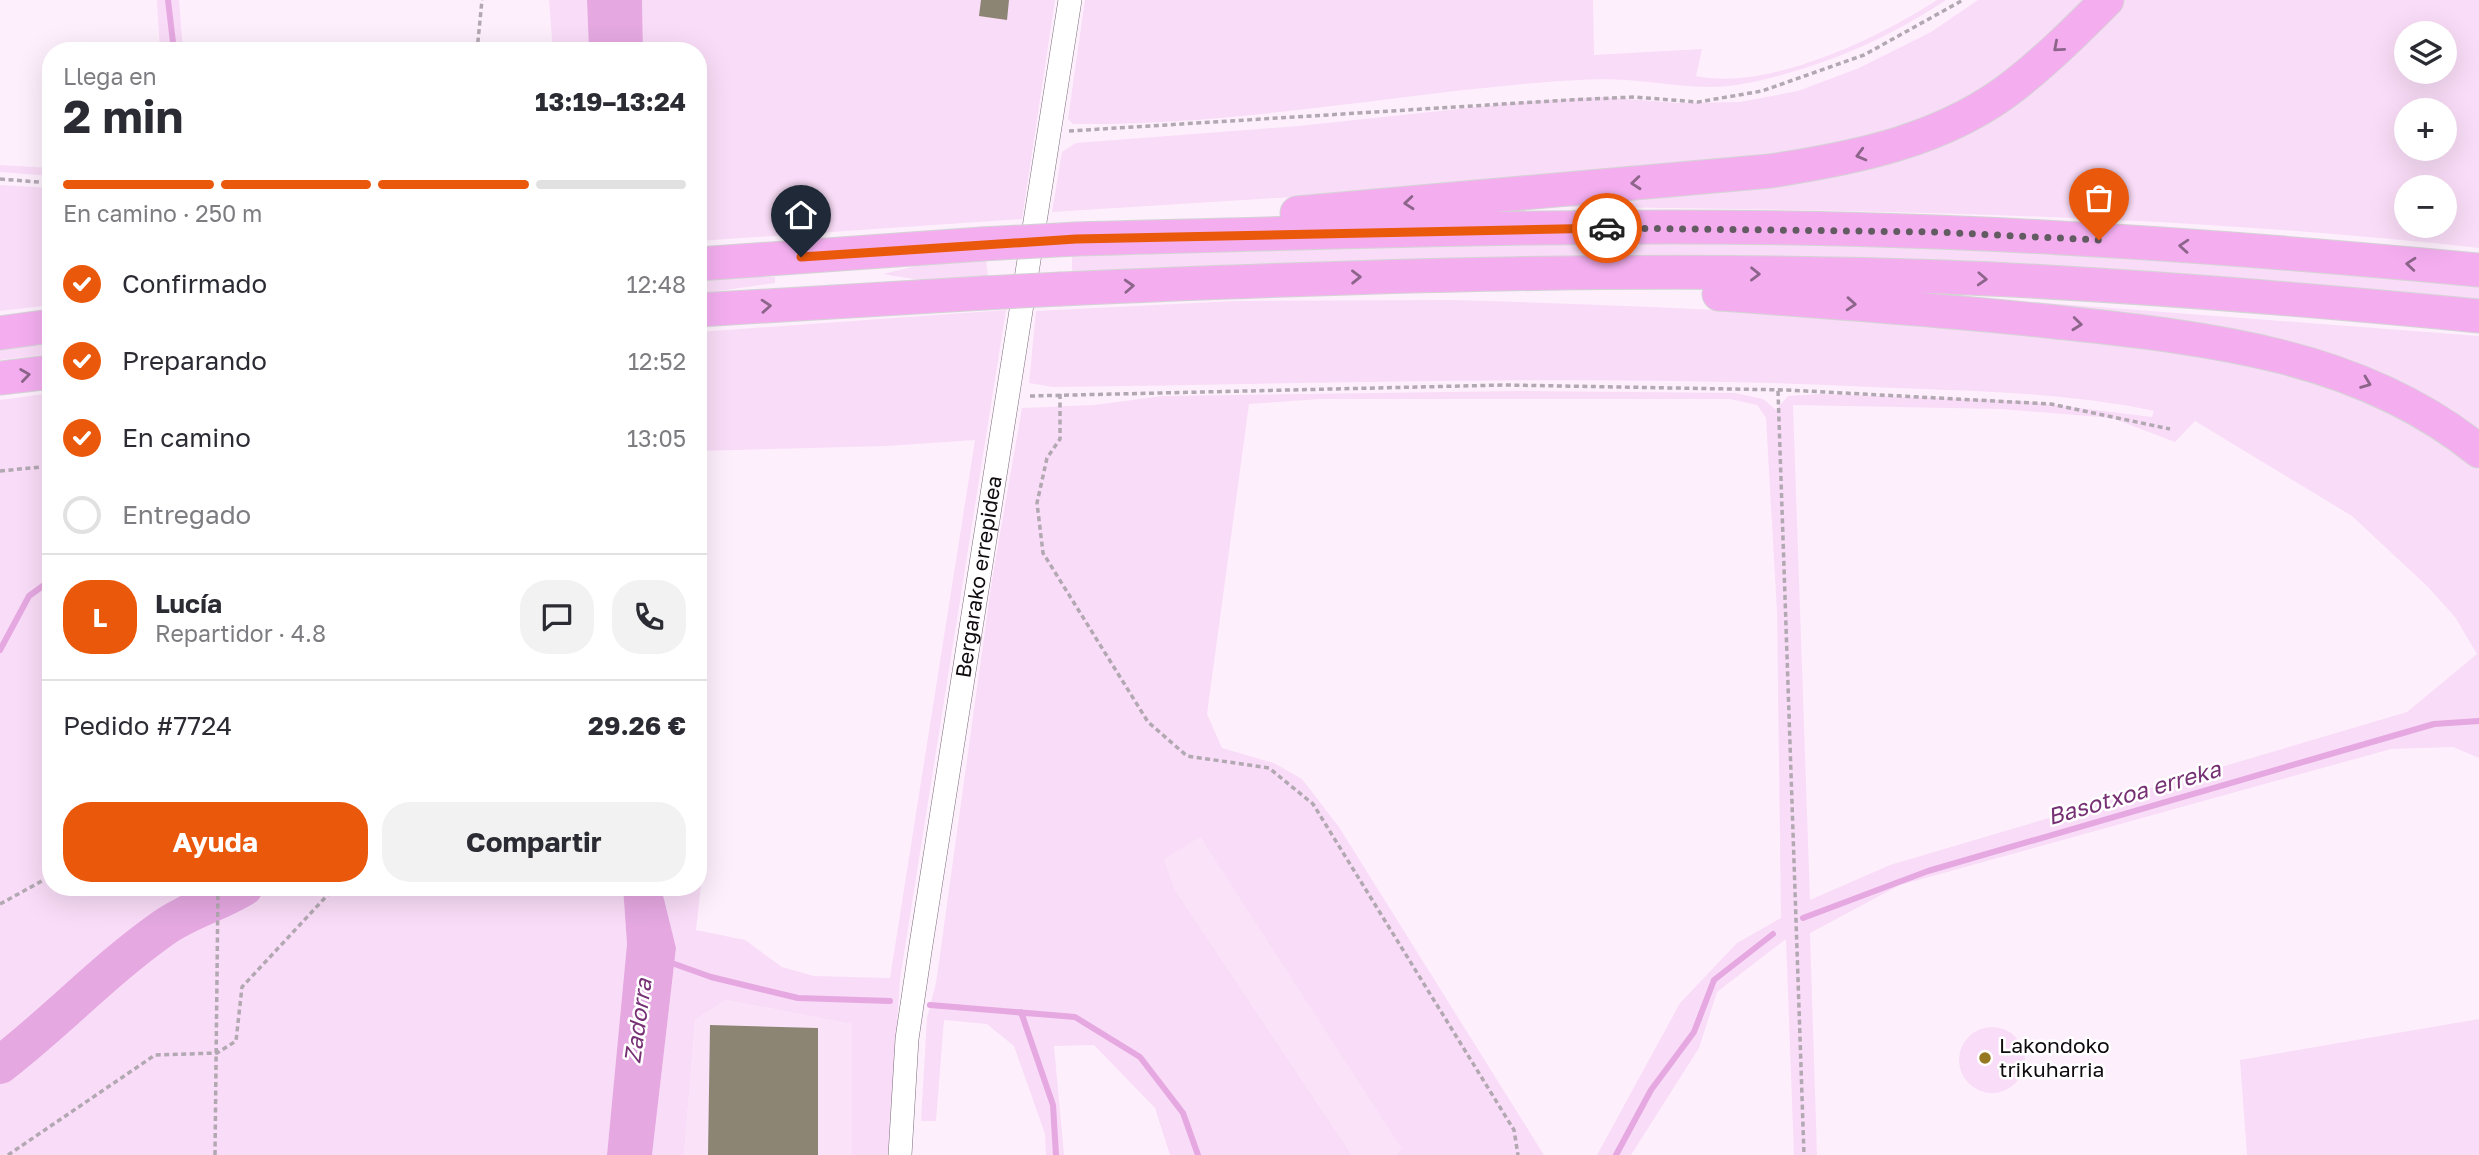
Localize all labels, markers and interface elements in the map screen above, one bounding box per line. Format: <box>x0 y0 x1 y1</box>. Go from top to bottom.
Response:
map controls <box>2394 21 2457 238</box>
button: layers <box>2394 21 2457 84</box>
one-way arrow <box>2054 39 2067 52</box>
text: Llega en <box>63 62 157 90</box>
text: 13:19–13:24 <box>535 86 686 117</box>
text: 2 min <box>63 88 183 143</box>
button: + <box>2394 98 2457 161</box>
one-way arrow <box>1855 147 1867 161</box>
pin <box>2069 168 2129 240</box>
one-way arrow <box>1630 175 1641 190</box>
button: − <box>2394 175 2457 238</box>
icon: bag <box>2080 179 2118 217</box>
pin <box>771 185 831 257</box>
courier <box>1572 193 1642 263</box>
one-way arrow <box>1403 195 1414 210</box>
icon: home <box>782 196 820 234</box>
text: En camino · 250 m <box>63 199 262 227</box>
icon: car <box>1588 209 1626 247</box>
one-way arrow <box>2179 238 2190 253</box>
one-way arrow <box>2405 256 2417 271</box>
icon: check <box>63 265 101 303</box>
one-way arrow <box>1750 266 1761 281</box>
text: Confirmado <box>122 268 267 299</box>
text: 12:48 <box>627 270 686 298</box>
one-way arrow <box>1351 270 1362 285</box>
one-way arrow <box>1977 272 1988 287</box>
one-way arrow <box>1124 279 1135 294</box>
one-way arrow <box>1846 296 1857 311</box>
one-way arrow <box>761 299 772 314</box>
one-way arrow <box>2072 316 2083 331</box>
icon: check <box>63 342 101 380</box>
text: Preparando <box>122 345 267 376</box>
text: 12:52 <box>628 347 686 375</box>
one-way arrow <box>20 367 31 382</box>
one-way arrow <box>2360 375 2372 389</box>
icon: check <box>63 419 101 457</box>
text: En camino <box>122 422 251 453</box>
text: 13:05 <box>627 424 686 452</box>
street label: Bergarako errepidea <box>949 474 1007 680</box>
text: Entregado <box>122 499 251 530</box>
button: chat <box>520 580 594 654</box>
button: phone <box>612 580 686 654</box>
text: Lucía <box>155 588 222 619</box>
text: L <box>93 602 107 633</box>
text: Repartidor · 4.8 <box>155 619 326 647</box>
text: Pedido #7724 <box>63 710 232 741</box>
text: 29.26 € <box>588 710 686 741</box>
water label: Basotxoa erreka <box>2044 754 2225 830</box>
button: Ayuda <box>63 802 368 882</box>
button: Compartir <box>382 802 686 882</box>
water label: Zadorra <box>617 976 657 1065</box>
place label: Lakondoko trikuharria <box>1999 1032 2110 1082</box>
marker: Lakondoko trikuharria <box>1977 1050 1993 1066</box>

